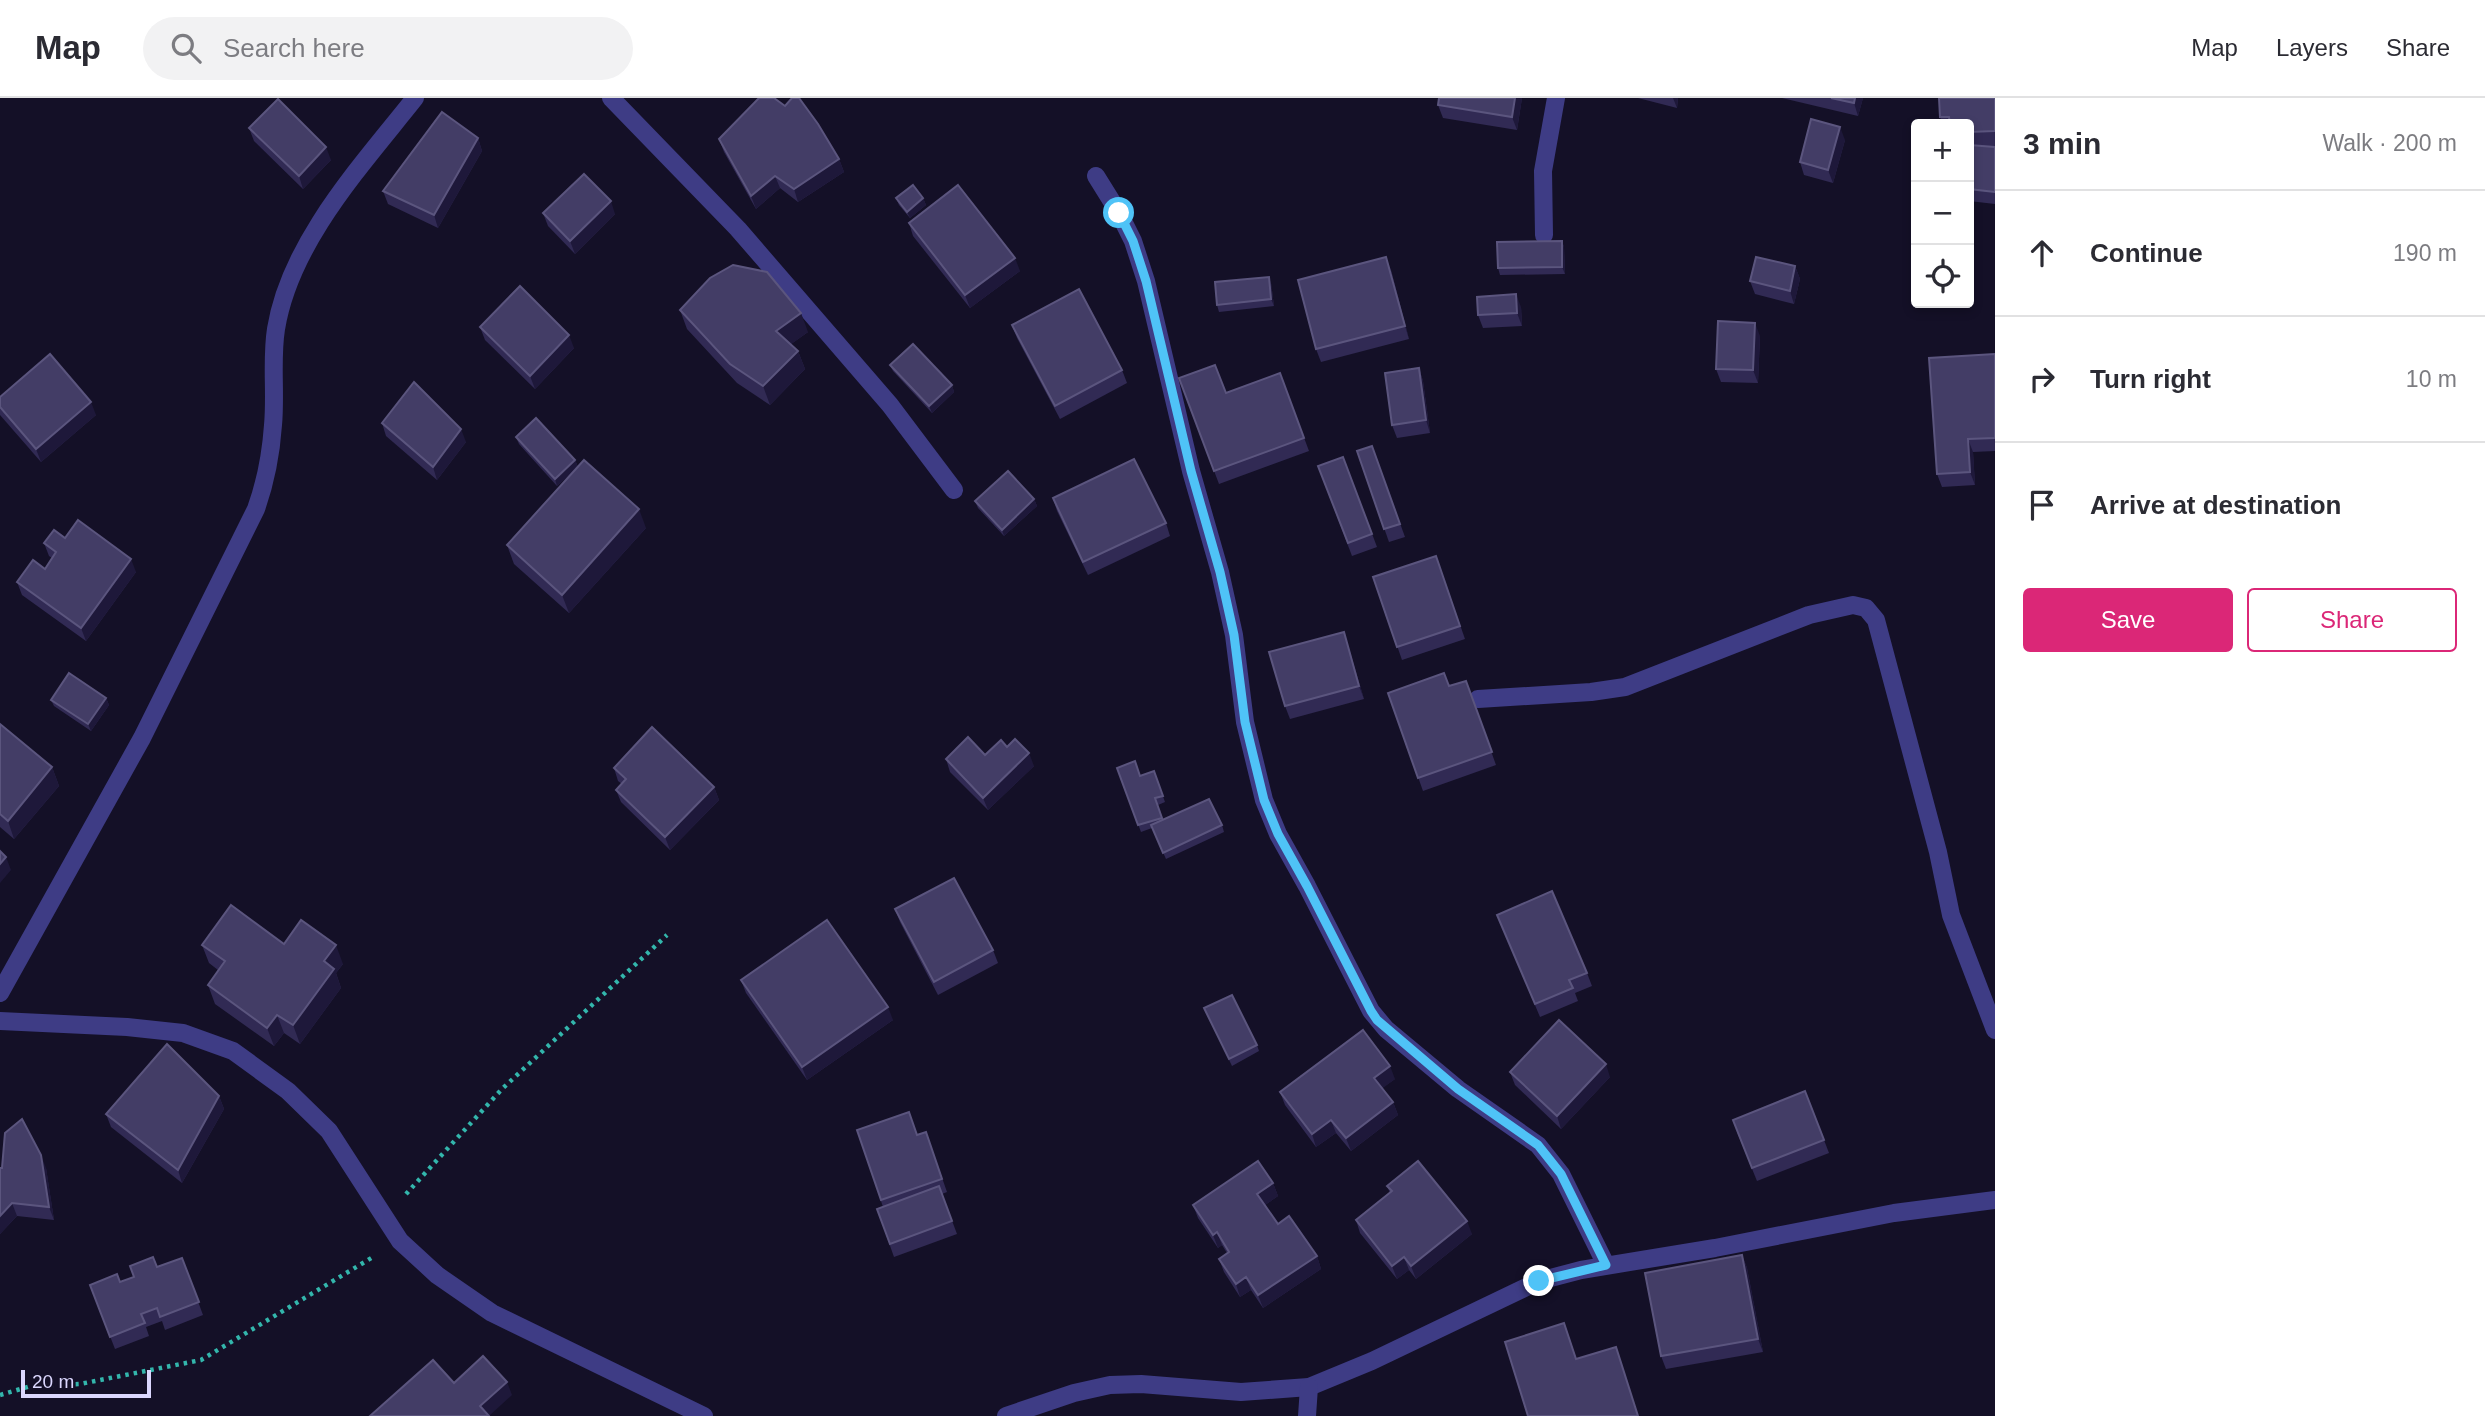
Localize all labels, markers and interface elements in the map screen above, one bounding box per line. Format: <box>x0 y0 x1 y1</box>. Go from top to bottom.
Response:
search box <box>143 17 633 80</box>
text: Map <box>35 29 101 66</box>
icon: search <box>167 29 205 67</box>
text: Search here <box>223 33 365 63</box>
text: Map <box>2191 34 2238 61</box>
text: Layers <box>2276 34 2348 61</box>
text: Share <box>2386 34 2450 61</box>
map controls <box>1911 119 1974 308</box>
button: + <box>1911 119 1974 182</box>
text: 3 min <box>2023 127 2101 160</box>
text: Walk · 200 m <box>2322 130 2457 156</box>
button: − <box>1911 182 1974 245</box>
route start <box>1103 197 1134 228</box>
icon: ahead <box>2023 234 2061 272</box>
text: Continue <box>2090 238 2203 268</box>
text: 190 m <box>2393 240 2457 266</box>
button: locate <box>1911 245 1974 308</box>
icon: right <box>2023 360 2061 398</box>
text: Turn right <box>2090 364 2211 394</box>
text: 10 m <box>2406 366 2457 392</box>
icon: arrive <box>2023 486 2061 524</box>
text: Arrive at destination <box>2090 490 2341 520</box>
button: Save <box>2023 588 2233 652</box>
button: Share <box>2247 588 2457 652</box>
route end <box>1523 1265 1554 1296</box>
scale bar <box>21 1367 150 1399</box>
text: 20 m <box>32 1371 74 1392</box>

